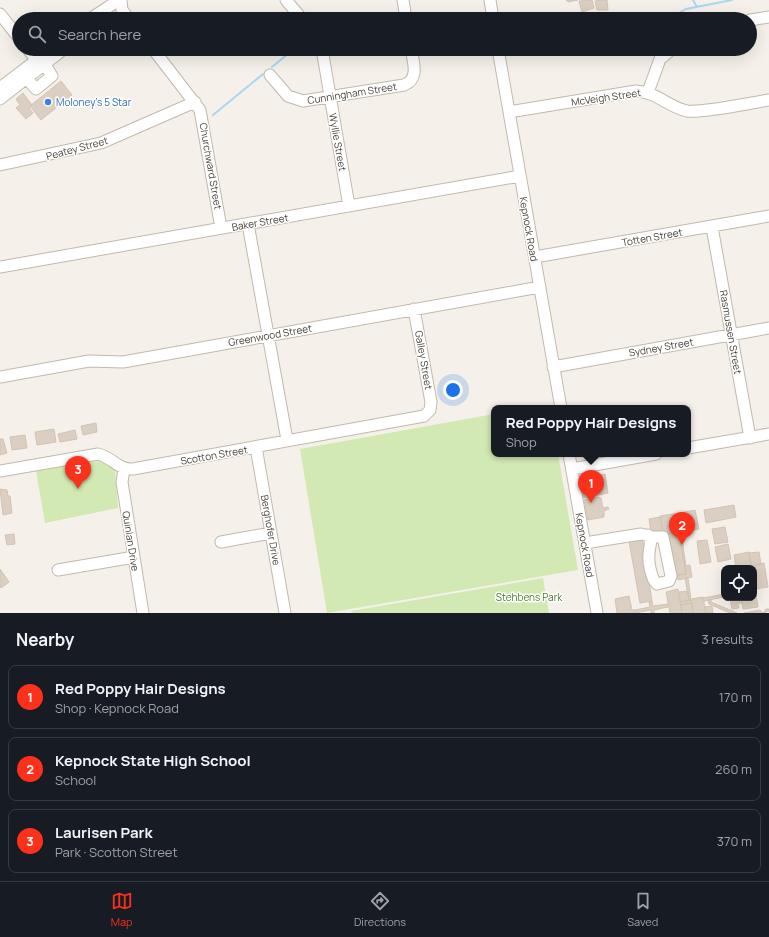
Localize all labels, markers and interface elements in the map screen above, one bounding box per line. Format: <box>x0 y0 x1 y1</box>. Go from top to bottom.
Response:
search box <box>12 12 757 56</box>
icon: search <box>26 23 48 45</box>
text: Search here <box>58 24 141 45</box>
street label: Cunningham Street <box>306 79 398 107</box>
street label: McVeigh Street <box>570 85 642 109</box>
place label: Moloney's 5 Star <box>56 95 132 109</box>
marker: Moloney's 5 Star <box>43 97 53 107</box>
street label: Wyllie Street <box>326 112 350 172</box>
street label: Churchward Street <box>196 122 226 210</box>
street label: Peatey Street <box>45 133 109 163</box>
street label: Kepnock Road <box>516 196 542 262</box>
street label: Baker Street <box>231 210 289 234</box>
street label: Totten Street <box>620 225 684 249</box>
street label: Rasmussen Street <box>717 289 745 375</box>
street label: Greenwood Street <box>227 321 313 349</box>
street label: Galley Street <box>412 329 436 391</box>
street label: Sydney Street <box>628 334 694 360</box>
your location <box>443 380 463 400</box>
popup <box>491 405 691 457</box>
text: Red Poppy Hair Designs <box>506 412 676 433</box>
text: Shop <box>506 433 537 451</box>
street label: Scotton Street <box>179 442 249 468</box>
pin: 3 <box>65 456 91 489</box>
pin: 1 <box>578 470 604 503</box>
street label: Berghofer Drive <box>258 494 284 566</box>
street label: Quinlan Drive <box>119 510 143 572</box>
street label: Kepnock Road <box>572 512 598 578</box>
pin: 2 <box>669 512 695 545</box>
map controls <box>721 565 757 601</box>
button: locate <box>721 565 757 601</box>
park label: Stehbens Park <box>496 590 563 604</box>
text: Nearby <box>16 628 74 651</box>
text: 3 results <box>701 630 753 648</box>
text: Red Poppy Hair Designs <box>55 678 226 699</box>
text: 1 <box>27 688 33 706</box>
text: 170 m <box>719 688 752 706</box>
text: Shop · Kepnock Road <box>55 699 179 717</box>
text: Kepnock State High School <box>55 750 251 771</box>
text: 2 <box>26 760 34 778</box>
text: 260 m <box>715 760 752 778</box>
text: School <box>55 771 96 789</box>
text: Laurisen Park <box>55 822 153 843</box>
text: 3 <box>26 832 34 850</box>
text: 370 m <box>717 832 752 850</box>
text: Park · Scotton Street <box>55 843 178 861</box>
tab: Map <box>111 890 133 929</box>
tab: Directions <box>354 890 406 929</box>
tab: Saved <box>627 890 658 929</box>

